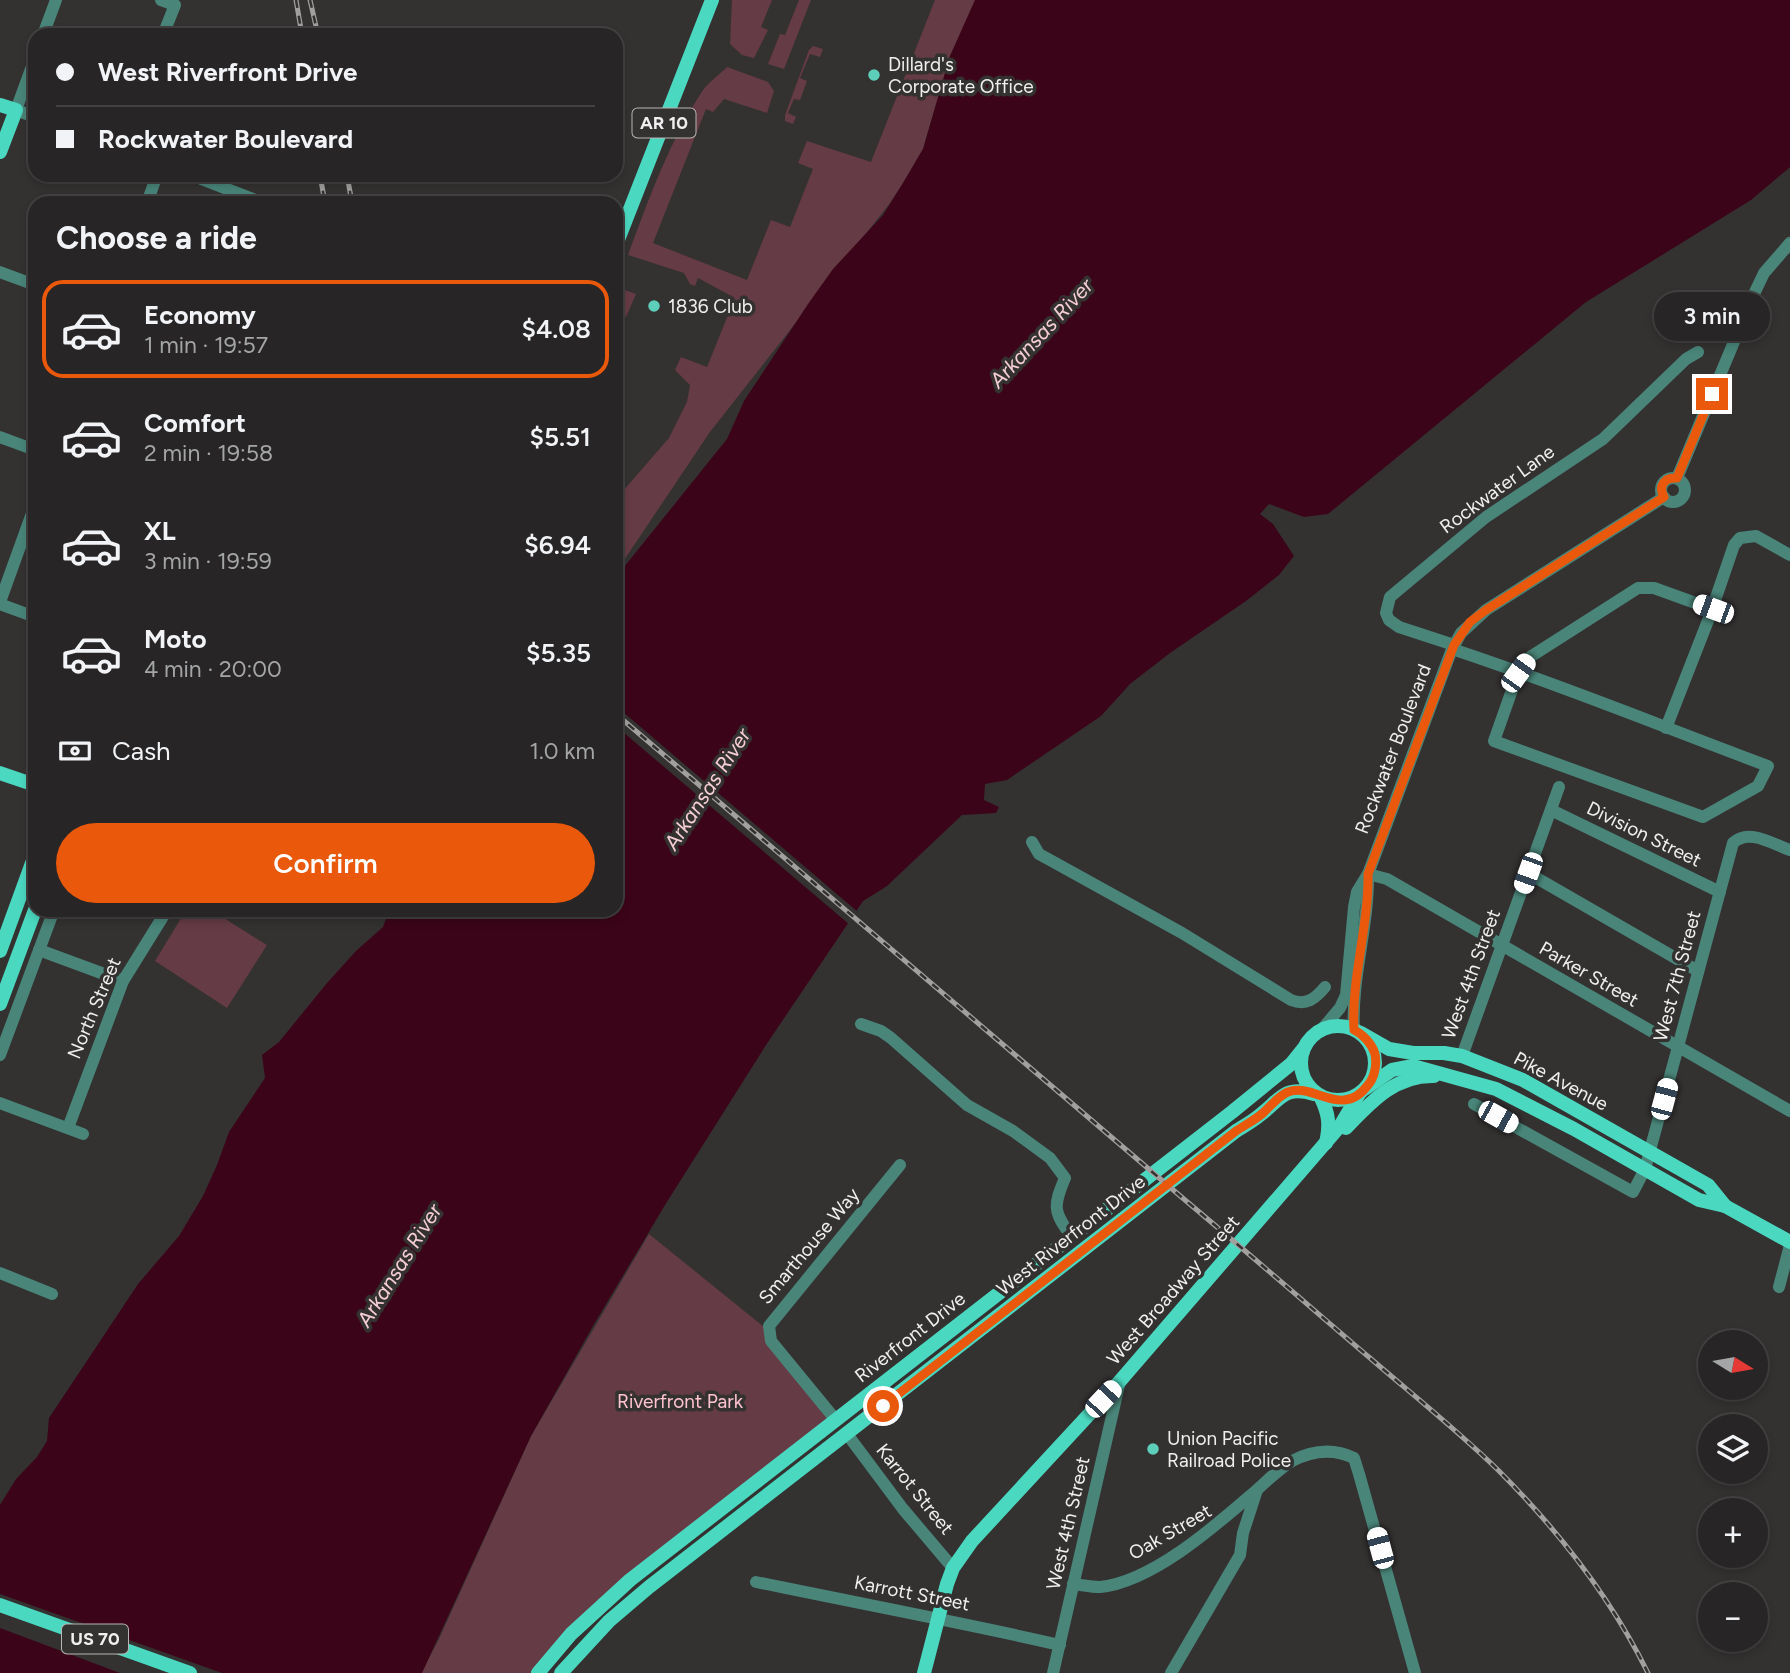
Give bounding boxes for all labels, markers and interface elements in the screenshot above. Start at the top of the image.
place label: Dillard's Corporate Office [888,53,1034,98]
text: West Riverfront Drive [98,56,357,88]
marker: Dillard's Corporate Office [866,67,882,83]
road number: AR 10 [632,109,696,138]
text: Rockwater Boulevard [98,123,353,155]
text: Choose a ride [56,219,257,257]
water label: Arkansas River [983,273,1098,393]
callout: 3 min [1654,292,1770,342]
place label: 1836 Club [668,295,753,318]
icon: car [60,298,123,361]
marker: 1836 Club [646,298,662,314]
text: Economy [144,299,256,331]
text: 3 min [1684,302,1740,330]
text: $4.08 [521,313,591,345]
text: 1 min · 19:57 [144,331,268,359]
route end [1696,378,1728,410]
icon: car [60,406,123,469]
text: Comfort [144,407,246,439]
text: $5.51 [530,421,591,453]
text: 2 min · 19:58 [144,439,273,467]
street label: Rockwater Lane [1435,440,1559,538]
icon: car [60,514,123,577]
text: XL [144,515,176,547]
text: $6.94 [524,529,591,561]
text: 3 min · 19:59 [144,547,272,575]
car [1690,592,1737,626]
icon: car [60,622,123,685]
text: Moto [144,623,207,655]
text: $5.35 [526,637,591,669]
car [1498,650,1539,696]
text: 4 min · 20:00 [144,655,282,683]
street label: Rockwater Boulevard [1350,661,1436,837]
water label: Arkansas River [658,723,756,855]
icon: cash [56,732,94,770]
text: Cash [112,735,171,767]
text: 1.0 km [530,737,595,765]
street label: Division Street [1583,796,1705,872]
button: Confirm [56,823,595,903]
car [1511,850,1546,896]
street label: West 4th Street [1437,906,1505,1042]
street label: West 7th Street [1648,908,1706,1044]
street label: Parker Street [1535,936,1643,1012]
street label: North Street [62,954,126,1062]
street label: Pike Avenue [1510,1046,1612,1116]
car [1649,1076,1680,1122]
car [1475,1098,1522,1136]
street label: West Riverfront Drive [992,1170,1150,1300]
street label: Smarthouse Way [754,1183,864,1309]
water label: Arkansas River [351,1198,447,1332]
street label: West Broadway Street [1102,1211,1244,1369]
street label: Riverfront Drive [850,1287,970,1387]
north arrow [1698,1330,1768,1400]
map controls [1698,1330,1768,1652]
car [1081,1376,1126,1422]
park label: Riverfront Park [617,1390,744,1413]
route start [867,1390,899,1422]
button: layers [1698,1414,1768,1484]
place label: Union Pacific Railroad Police [1167,1427,1291,1472]
street label: Karrot Street [871,1439,959,1539]
marker: Union Pacific Railroad Police [1145,1441,1161,1457]
street label: West 4th Street [1041,1454,1095,1592]
button: + [1698,1498,1768,1568]
street label: Oak Street [1125,1499,1215,1565]
car [1365,1525,1396,1571]
street label: Karrott Street [852,1571,972,1615]
button: − [1698,1582,1768,1652]
road number: US 70 [62,1624,128,1654]

